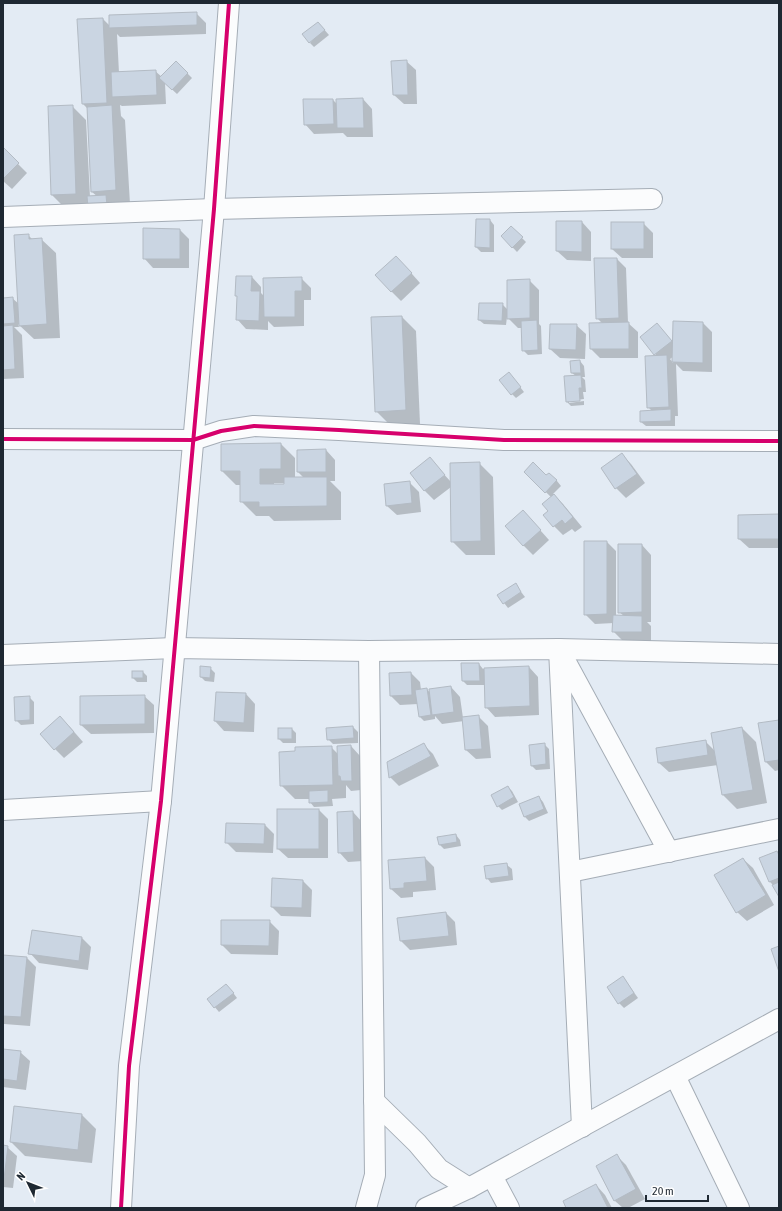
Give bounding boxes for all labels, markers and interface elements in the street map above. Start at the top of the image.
north arrow [8,1163,48,1203]
text: N [14,1170,27,1183]
scale bar [646,1177,708,1203]
text: 20 m [652,1184,674,1198]

